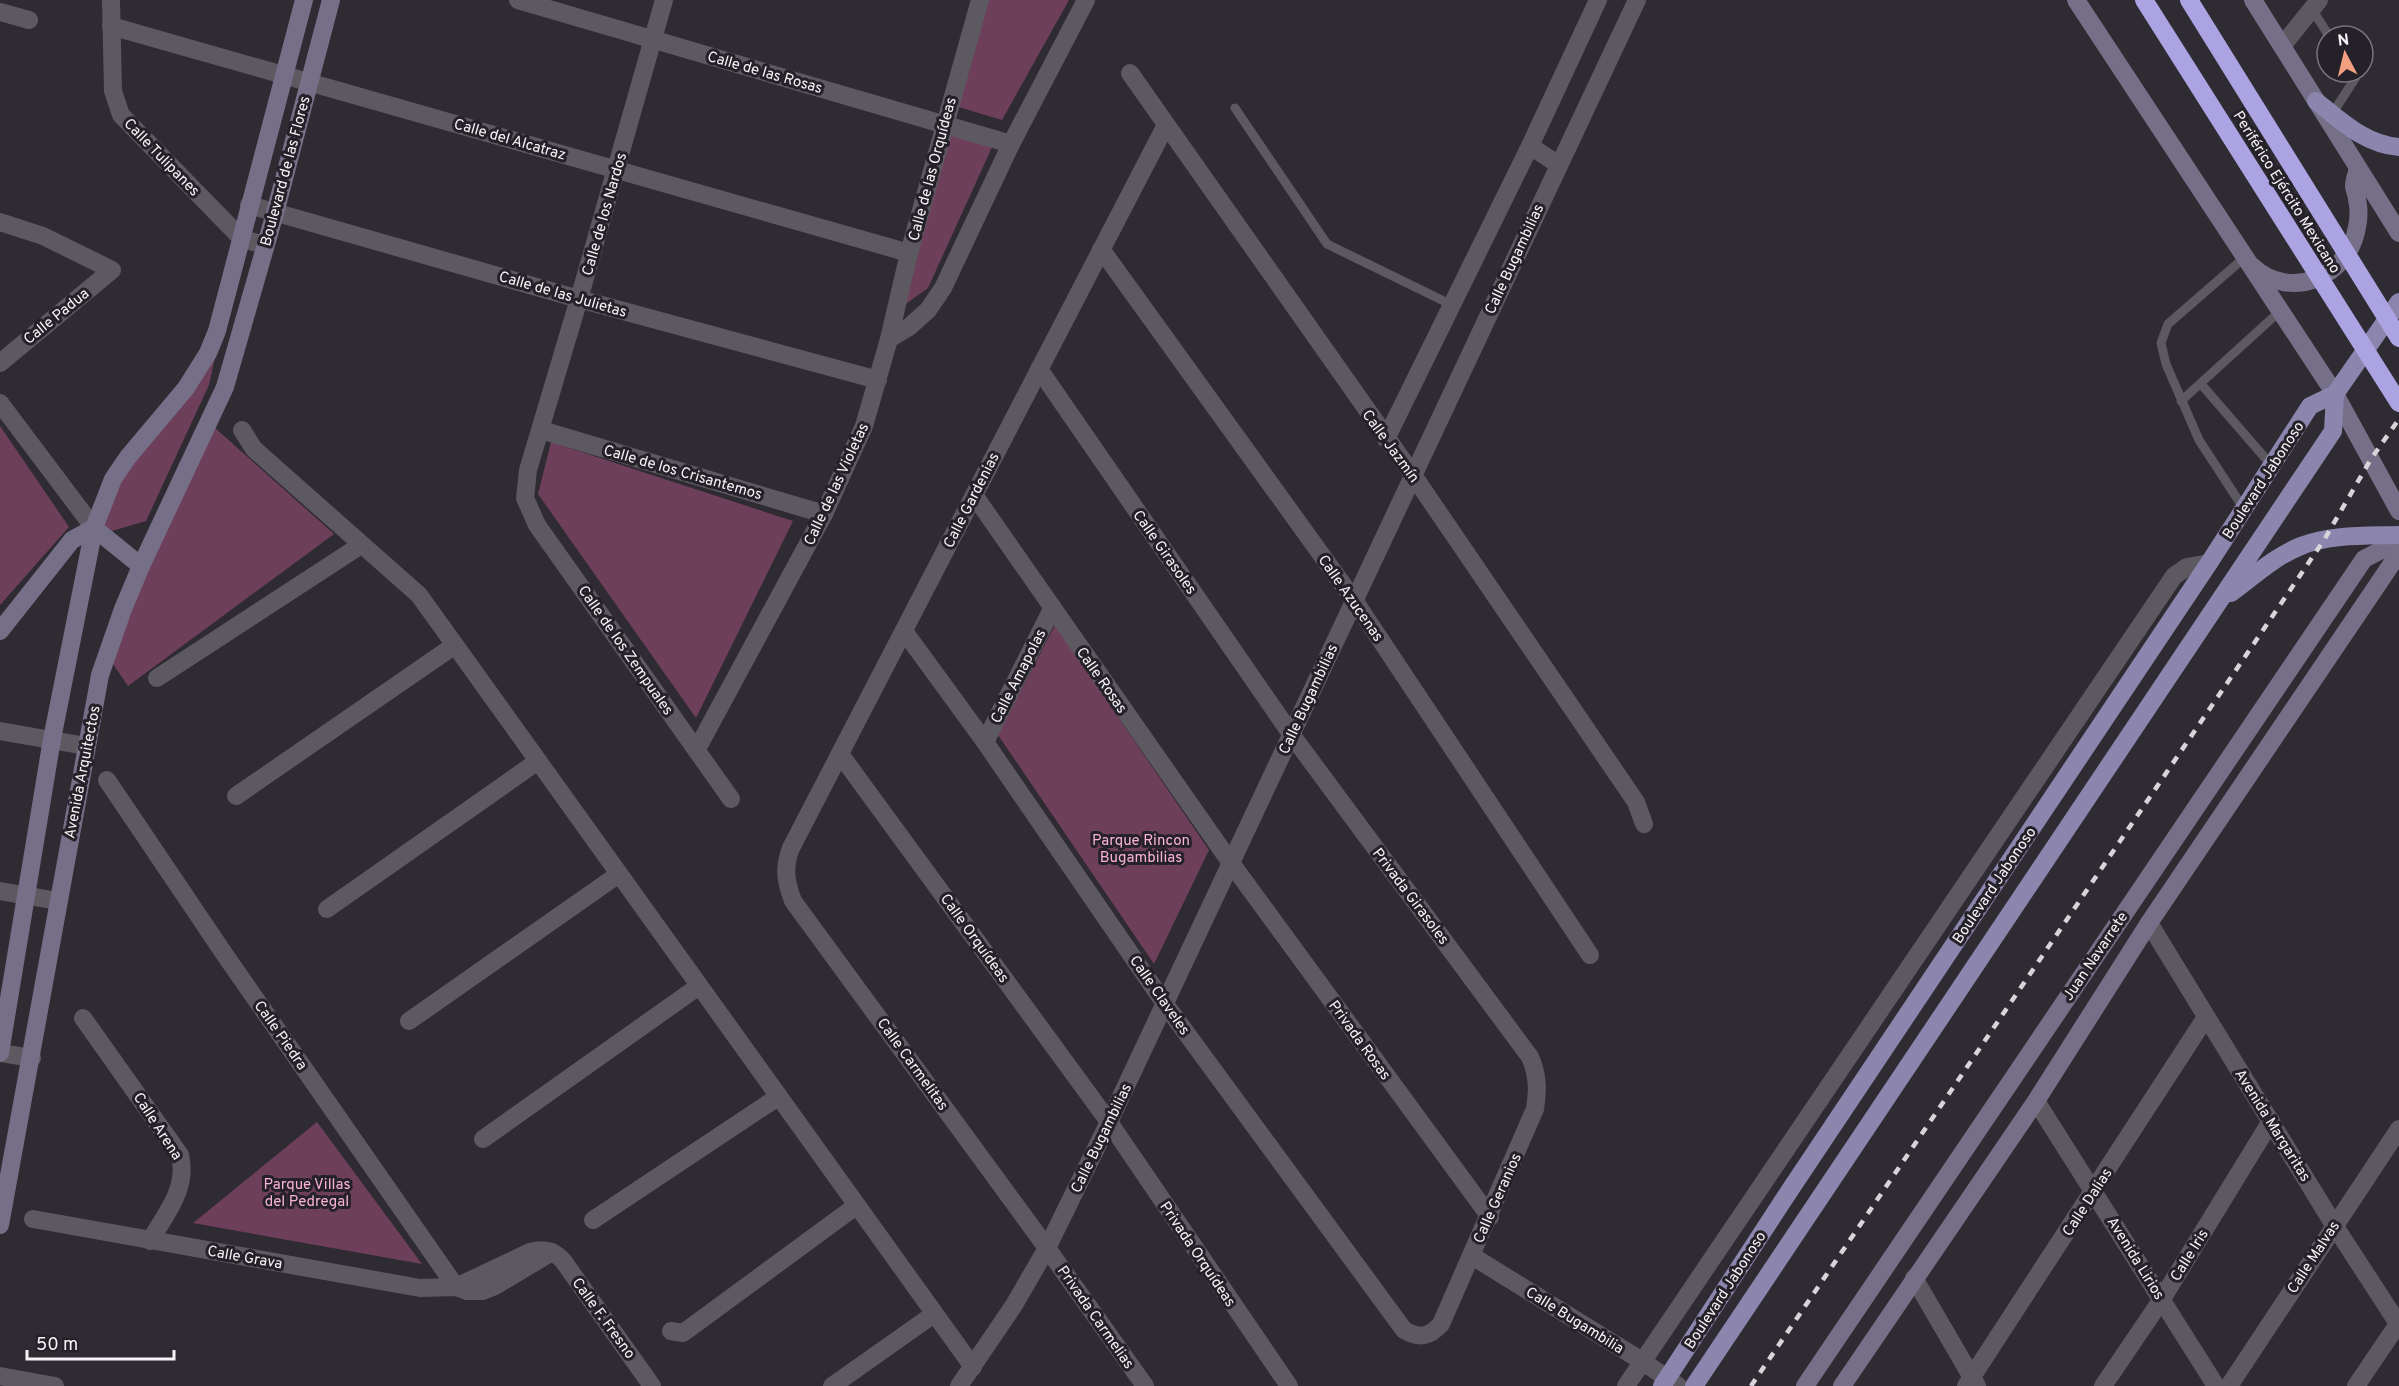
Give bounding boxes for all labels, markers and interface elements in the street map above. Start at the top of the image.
north arrow [2315,24,2375,84]
text: N [2336,30,2350,52]
street label: Calle de las Rosas [705,48,824,99]
street label: Boulevard de las Flores [257,94,316,249]
street label: Calle de las Orquídeas [905,95,962,243]
street label: Periférico Ejército Mexicano [2228,108,2344,278]
street label: Calle Tulipanes [119,115,203,201]
street label: Calle del Alcatraz [451,115,568,166]
street label: Calle de los Nardos [579,151,632,278]
street label: Calle Bugambilias [1481,201,1549,318]
street label: Calle de las Julietas [496,268,629,323]
street label: Calle Padua [20,285,94,349]
street label: Calle Jazmín [1357,407,1423,487]
street label: Boulevard Jabonoso [2219,418,2309,543]
street label: Calle de las Violetas [801,420,874,549]
street label: Calle de los Crisantemos [601,442,764,505]
street label: Calle Gardenias [940,450,1005,552]
street label: Calle Girasoles [1128,507,1200,599]
street label: Calle Azucenas [1313,552,1387,646]
street label: Calle de los Zempuales [573,582,677,719]
street label: Calle Amapolas [987,626,1051,727]
street label: Calle Bugambilias [1275,641,1343,758]
street label: Calle Rosas [1071,644,1131,718]
street label: Avenida Arquitectos [61,704,106,840]
street label: Boulevard Jabonoso [1949,824,2041,948]
park label: Parque Rincon Bugambilias [1092,832,1190,868]
street label: Privada Girasoles [1367,845,1452,949]
street label: Calle Orquídeas [935,891,1013,987]
street label: Juan Navarrete [2060,909,2133,1005]
street label: Calle Claveles [1124,952,1193,1039]
street label: Calle Piedra [249,997,311,1074]
street label: Privada Rosas [1323,997,1394,1084]
street label: Calle Carmelitas [872,1015,952,1115]
street label: Avenida Margaritas [2229,1066,2314,1186]
street label: Calle Bugambilias [1068,1081,1137,1197]
street label: Calle Arena [128,1089,186,1164]
street label: Calle Geranios [1470,1151,1527,1247]
street label: Calle Dalias [2059,1165,2117,1241]
park label: Parque Villas del Pedregal [264,1176,350,1212]
street label: Privada Orquídeas [1155,1199,1239,1311]
street label: Avenida Lirios [2102,1214,2168,1304]
street label: Calle Malvas [2284,1218,2345,1298]
street label: Calle Iris [2167,1226,2214,1285]
street label: Boulevard Jabonoso [1681,1228,1771,1353]
street label: Calle Grava [206,1243,284,1274]
street label: Privada Carmelias [1052,1263,1137,1373]
street label: Calle F. Fresno [567,1275,639,1363]
street label: Calle Bugambilia [1521,1283,1627,1359]
scale bar [27,1323,174,1361]
text: 50 m [36,1334,78,1357]

